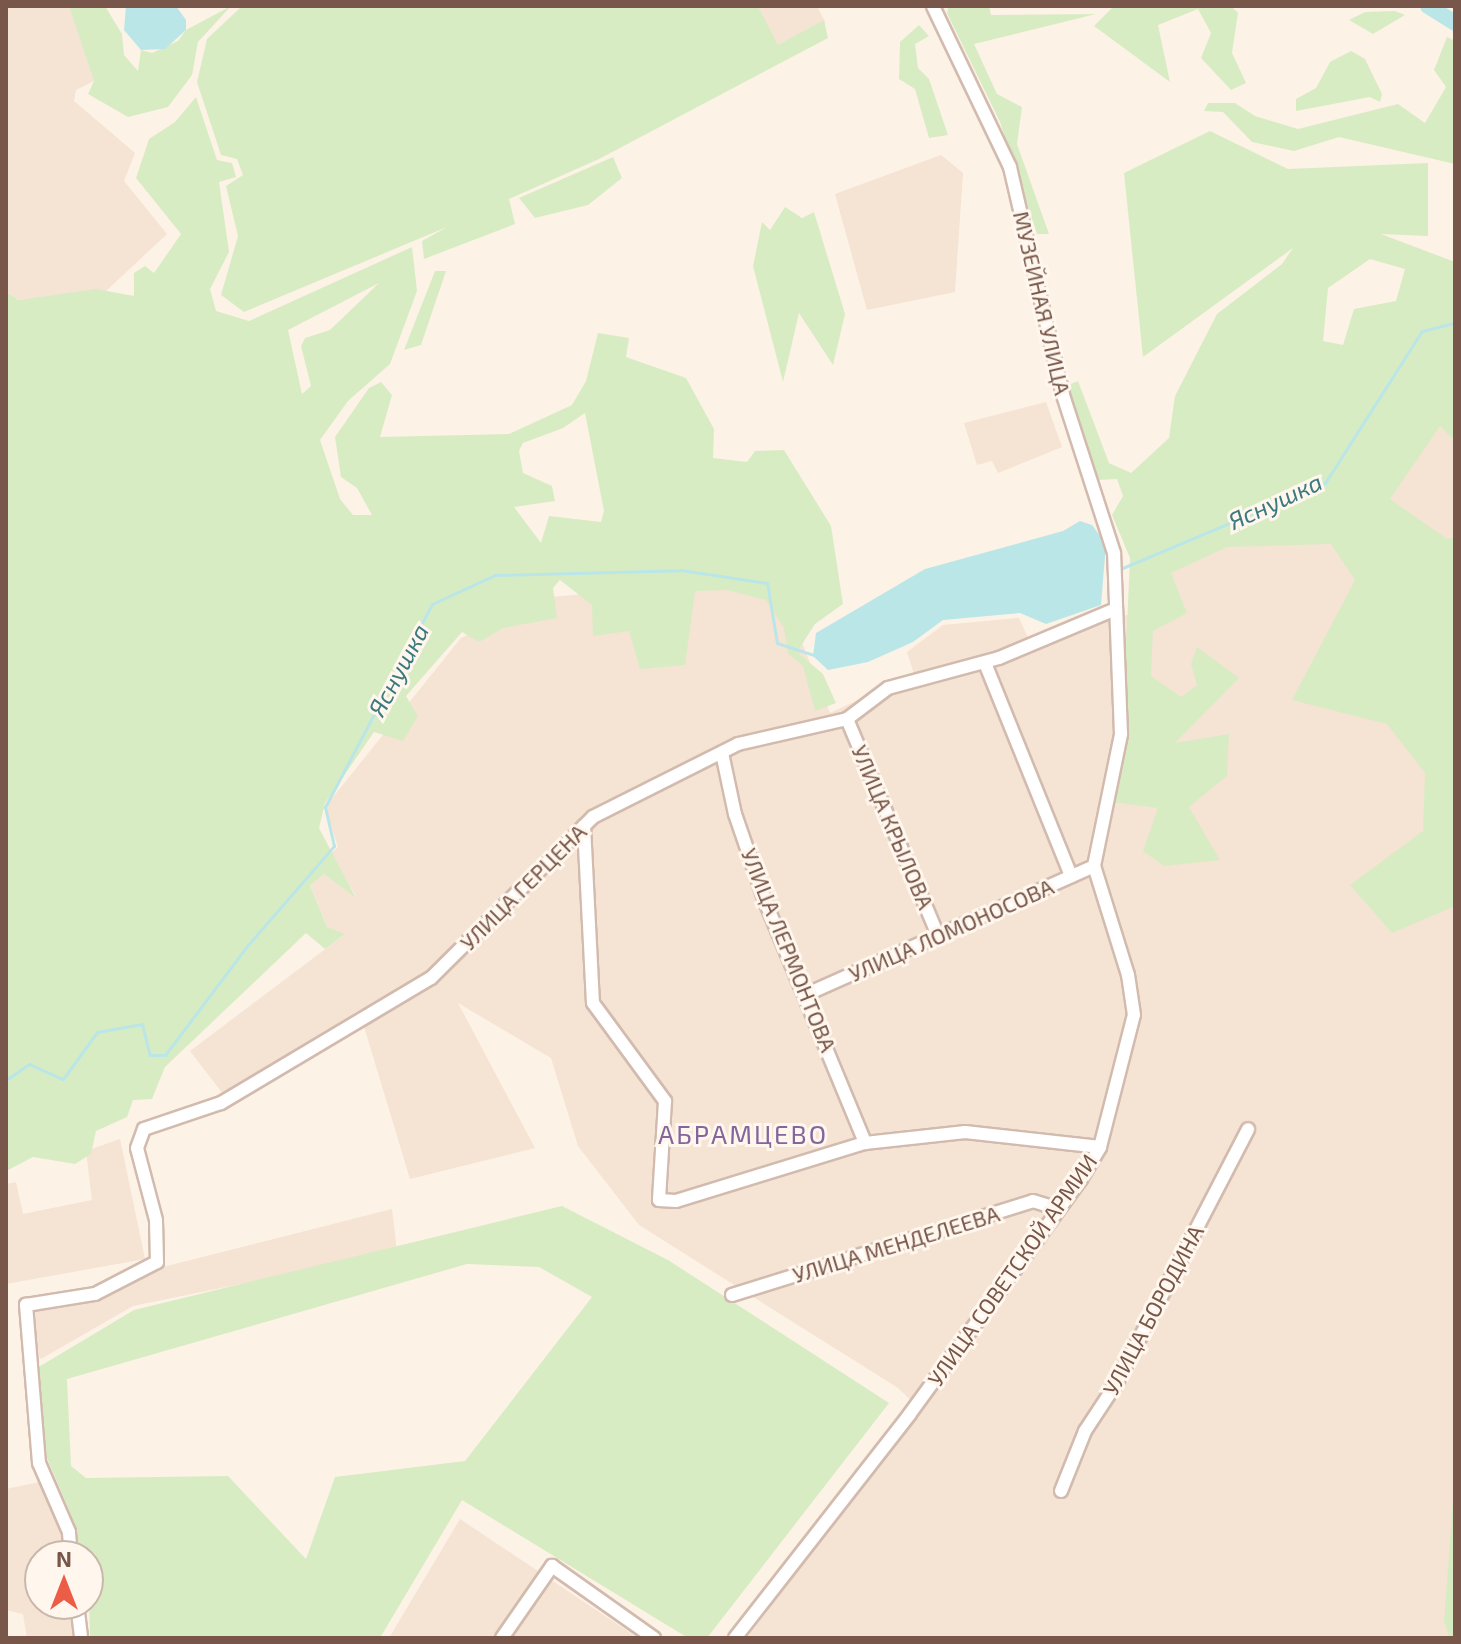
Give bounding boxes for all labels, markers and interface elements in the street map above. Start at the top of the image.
street label: МУЗЕЙНАЯ УЛИЦА [1008,208,1076,398]
water label: Яснушка [1223,467,1327,535]
water label: Яснушка [362,619,434,721]
street label: УЛИЦА КРЫЛОВА [846,741,940,913]
street label: УЛИЦА ГЕРЦЕНА [455,819,591,955]
street label: УЛИЦА ЛЕРМОНТОВА [736,844,842,1056]
street label: УЛИЦА ЛОМОНОСОВА [844,873,1058,987]
district label: АБРАМЦЕВО [658,1118,828,1150]
street label: УЛИЦА СОВЕТСКОЙ АРМИИ [922,1149,1102,1391]
street label: УЛИЦА МЕНДЕЛЕЕВА [789,1200,1003,1288]
street label: УЛИЦА БОРОДИНА [1097,1220,1209,1400]
north arrow [24,1540,104,1620]
text: N [56,1545,72,1571]

